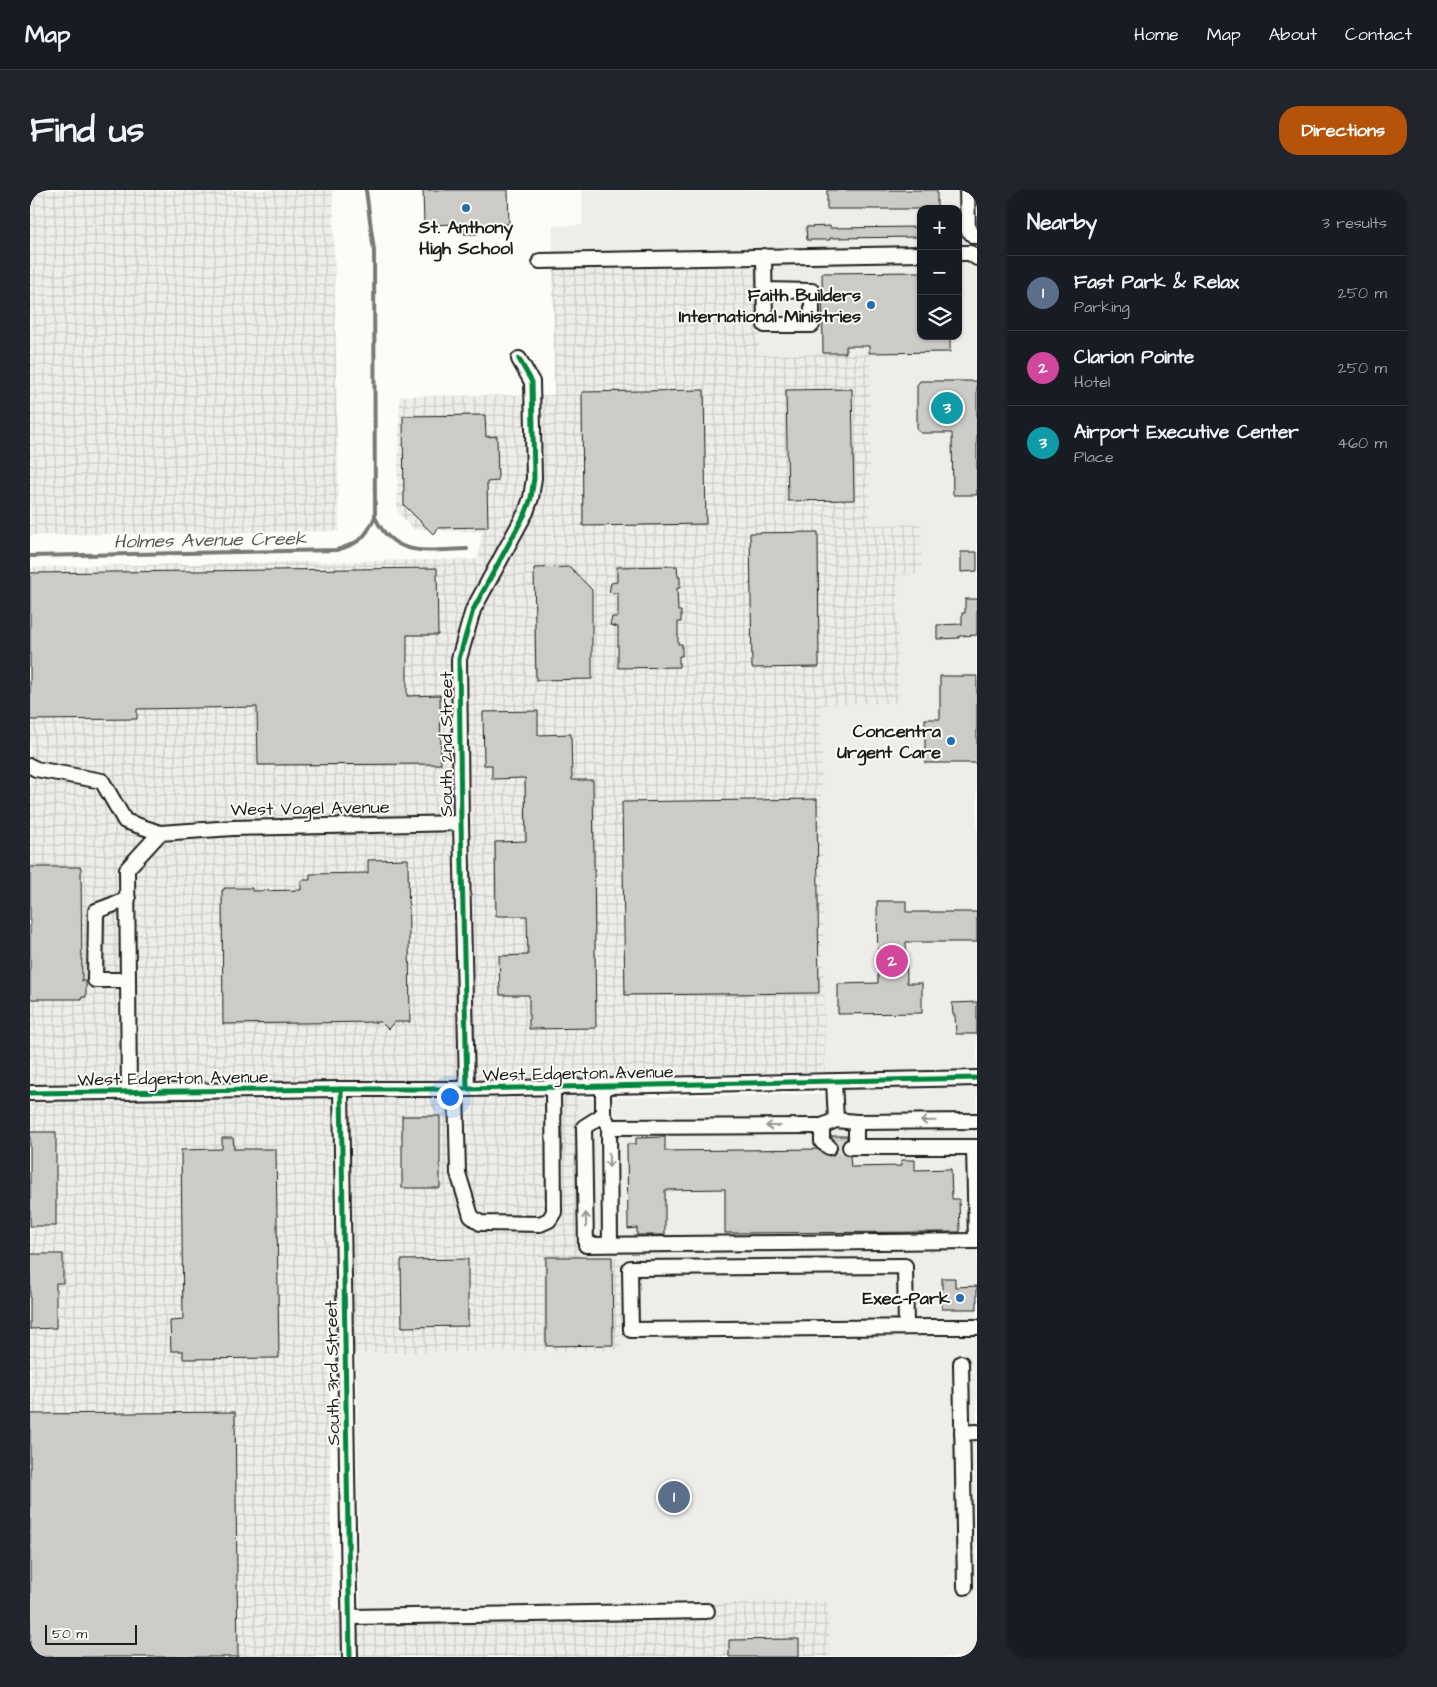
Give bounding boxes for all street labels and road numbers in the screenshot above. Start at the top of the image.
street label: South 2nd Street [434,671,459,817]
street label: West Vogel Avenue [230,795,390,823]
street label: West Edgerton Avenue [482,1059,674,1089]
street label: West Edgerton Avenue [77,1064,269,1094]
street label: South 3rd Street [319,1299,346,1446]

